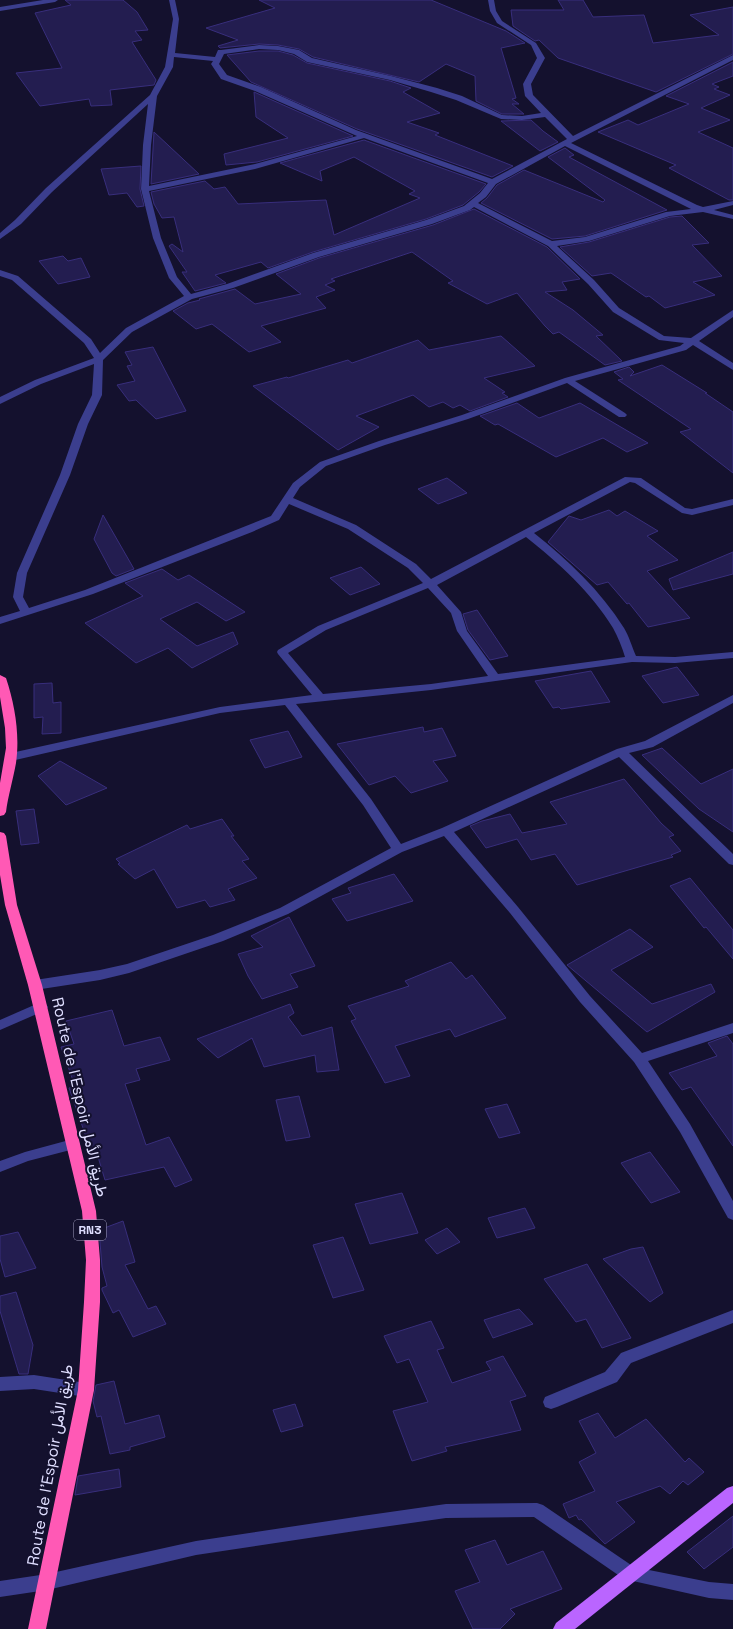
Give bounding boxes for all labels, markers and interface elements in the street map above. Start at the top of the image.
street label: Route de l’Espoir طريق الأمل [47,995,113,1199]
road number: RN3 [74,1220,106,1240]
street label: Route de l’Espoir طريق الأمل [22,1363,78,1567]

